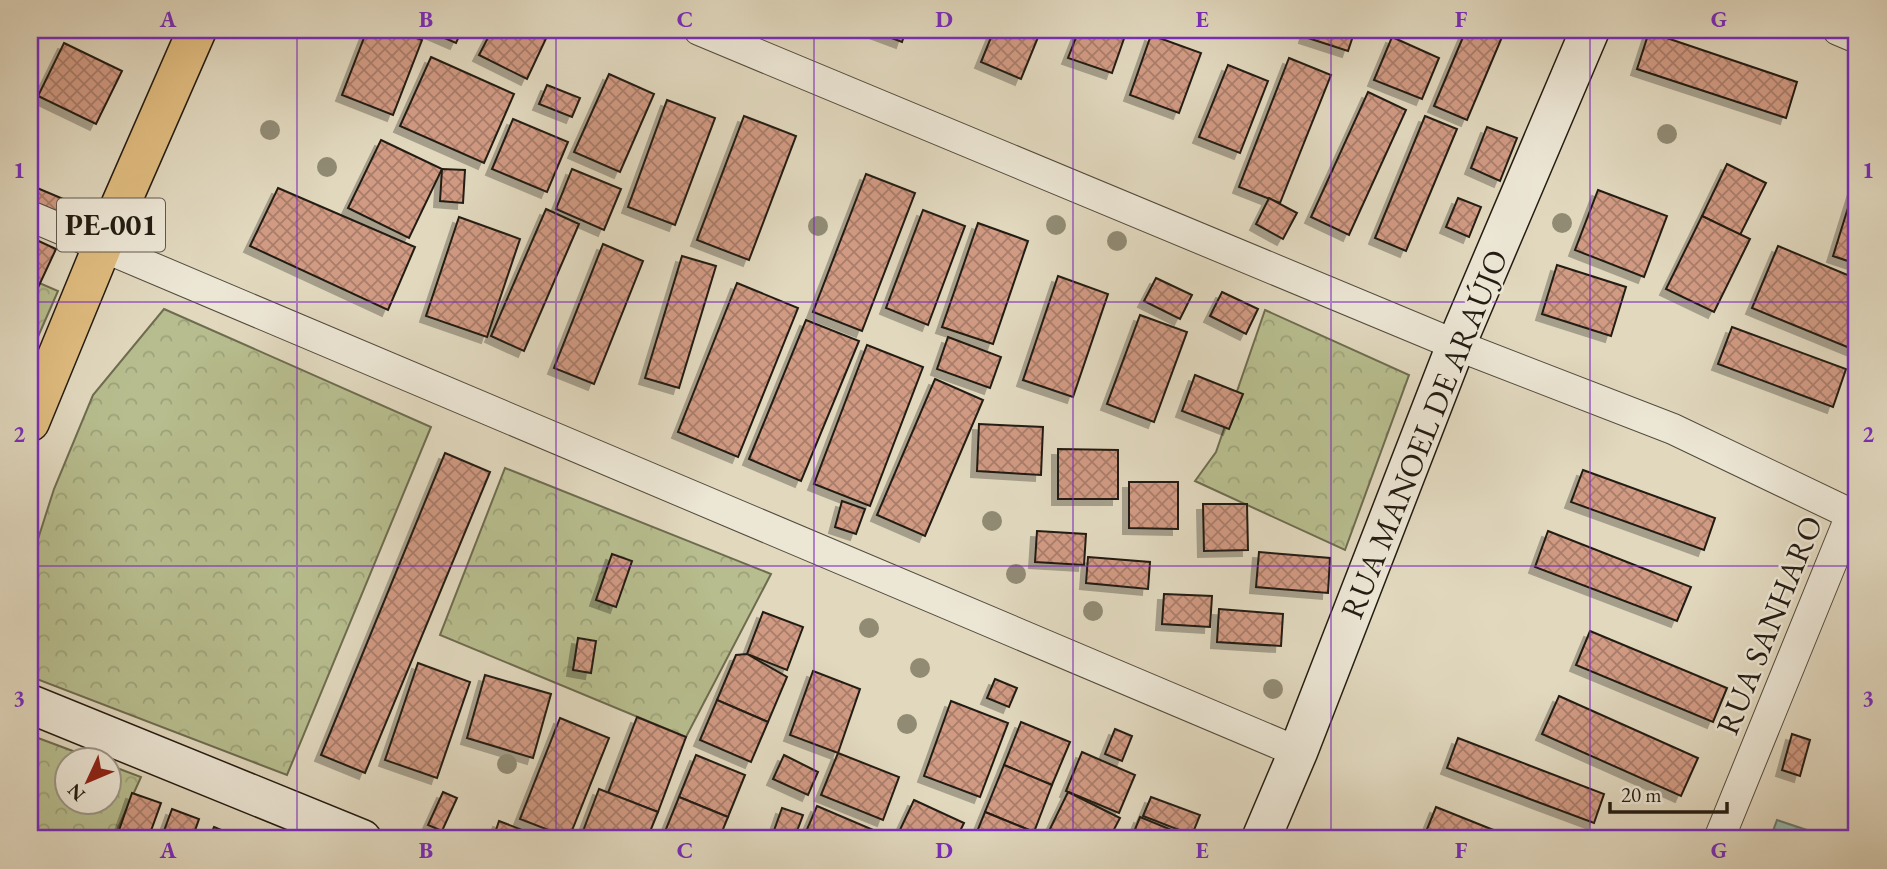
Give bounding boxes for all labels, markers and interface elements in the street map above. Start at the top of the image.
text: A [159,4,177,34]
text: B [419,4,433,34]
text: C [677,4,693,34]
text: D [935,4,953,34]
text: E [1195,4,1209,34]
text: F [1455,4,1468,34]
text: G [1711,4,1727,34]
text: 1 [13,155,25,185]
text: 1 [1862,155,1874,185]
road number: PE-001 [57,199,165,252]
street label: RUA MANOEL DE ARAÚJO [1331,243,1517,625]
text: 2 [13,419,25,449]
text: 2 [1862,419,1874,449]
street label: RUA SANHARO [1706,509,1832,741]
text: 3 [13,683,25,713]
text: 3 [1862,683,1874,713]
north arrow [52,746,122,816]
scale bar [1610,771,1728,815]
text: N [61,778,90,807]
text: 20 m [1621,781,1662,808]
text: A [159,835,177,865]
text: B [419,835,433,865]
text: C [677,835,693,865]
text: D [935,835,953,865]
text: E [1195,835,1209,865]
text: F [1455,835,1468,865]
text: G [1711,835,1727,865]

